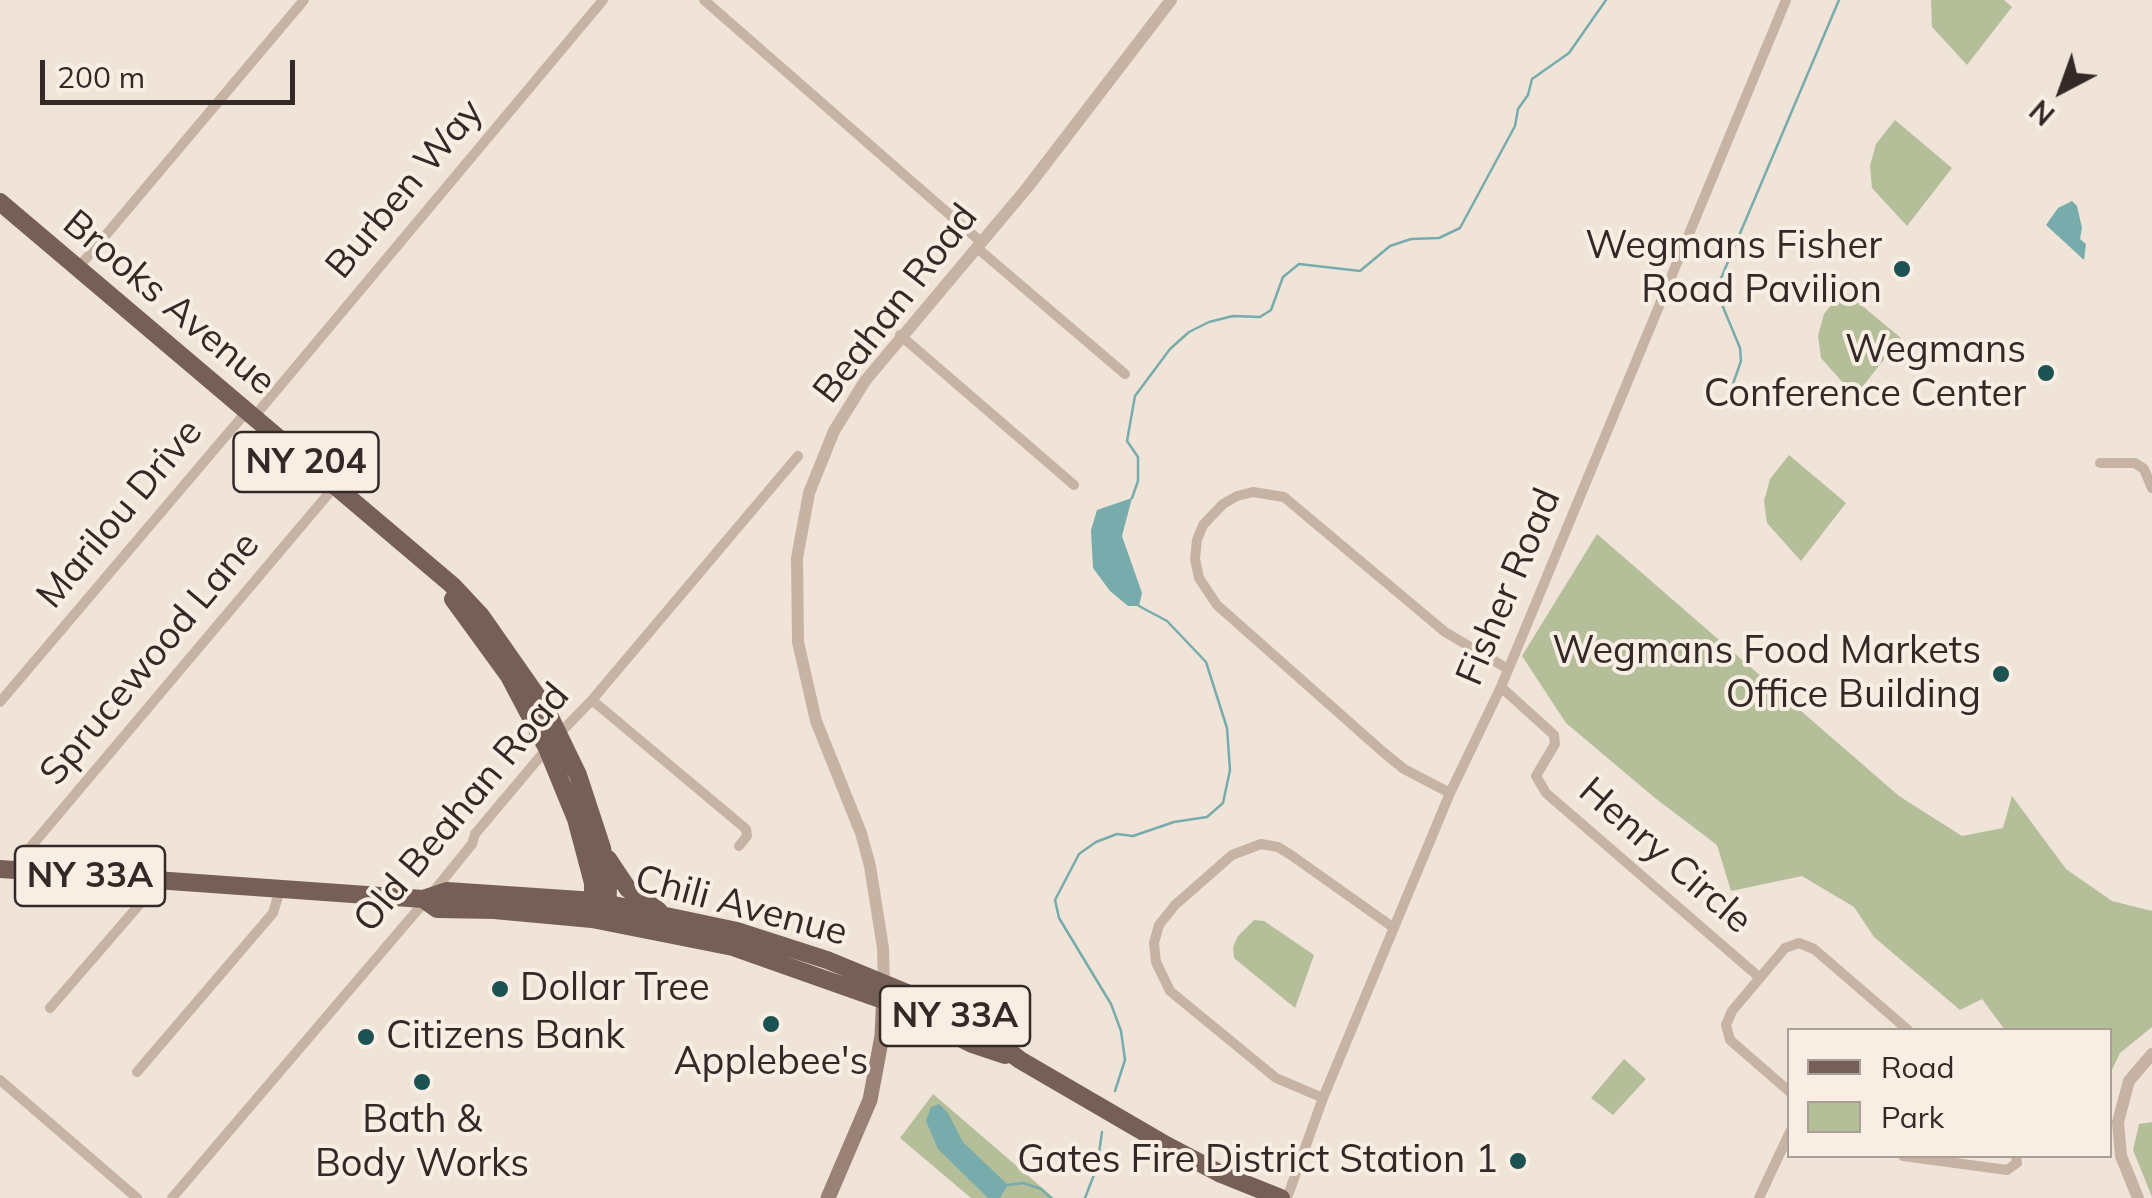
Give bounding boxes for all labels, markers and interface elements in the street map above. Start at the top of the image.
scale bar [45,40,300,102]
north arrow [2012,40,2112,140]
text: 200 m [57,58,145,96]
street label: Burben Way [317,90,493,288]
text: N [2023,93,2061,133]
street label: Beahan Road [804,196,988,412]
street label: Brooks Avenue [54,201,284,405]
place label: Wegmans Fisher Road Pavilion [1585,224,1882,314]
marker: Wegmans Fisher Road Pavilion [1891,258,1913,280]
place label: Wegmans Conference Center [1704,328,2026,418]
marker: Wegmans Conference Center [2035,362,2057,384]
street label: Marilou Drive [28,410,212,618]
road number: NY 204 [234,432,378,492]
street label: Fisher Road [1447,482,1571,692]
street label: Sprucewood Lane [31,523,269,795]
place label: Wegmans Food Markets Office Building [1552,629,1981,718]
marker: Wegmans Food Markets Office Building [1990,663,2012,685]
street label: Old Beahan Road [345,674,579,942]
street label: Henry Circle [1569,769,1761,943]
road number: NY 33A [15,846,165,906]
street label: Chili Avenue [630,856,852,956]
place label: Dollar Tree [520,966,710,1012]
marker: Dollar Tree [489,978,511,1000]
road number: NY 33A [880,986,1030,1046]
marker: Applebee's [760,1013,782,1035]
place label: Citizens Bank [386,1014,625,1060]
marker: Citizens Bank [355,1026,377,1048]
legend [1787,1028,2112,1158]
place label: Applebee's [674,1040,868,1086]
text: Road [1881,1048,1955,1086]
marker: Bath & Body Works [411,1071,433,1093]
place label: Bath & Body Works [315,1098,529,1188]
text: Park [1881,1098,1944,1136]
place label: Gates Fire District Station 1 [1017,1138,1498,1184]
marker: Gates Fire District Station 1 [1507,1150,1529,1172]

